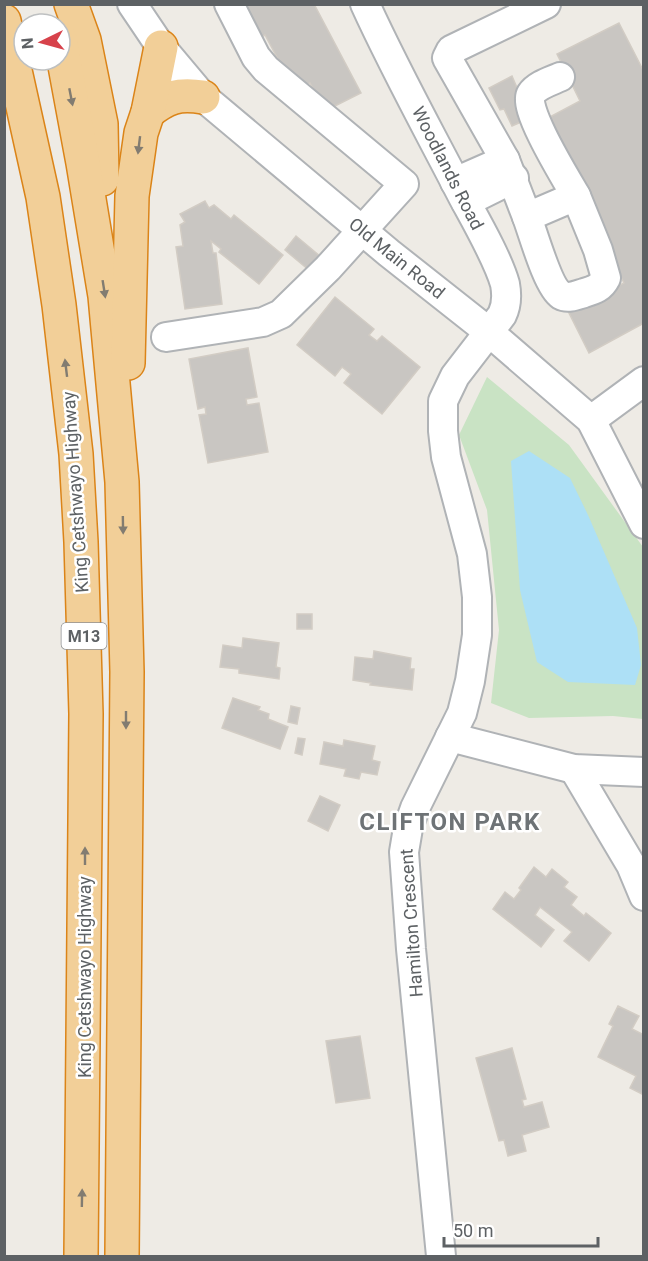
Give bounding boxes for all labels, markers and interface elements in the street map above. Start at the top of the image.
north arrow [12,12,72,72]
text: N [18,37,38,50]
one-way arrow [67,87,76,106]
street label: Woodlands Road [408,103,488,233]
one-way arrow [135,136,144,155]
street label: Old Main Road [345,213,449,303]
one-way arrow [99,280,108,299]
one-way arrow [61,358,71,377]
street label: King Cetshwayo Highway [57,390,93,593]
one-way arrow [118,516,128,535]
road number: M13 [62,623,106,649]
one-way arrow [122,710,131,729]
district label: CLIFTON PARK [359,808,541,836]
one-way arrow [80,847,90,866]
street label: Hamilton Crescent [395,848,427,998]
street label: King Cetshwayo Highway [74,876,95,1078]
one-way arrow [77,1189,87,1208]
scale bar [444,1210,598,1248]
text: 50 m [453,1220,493,1241]

